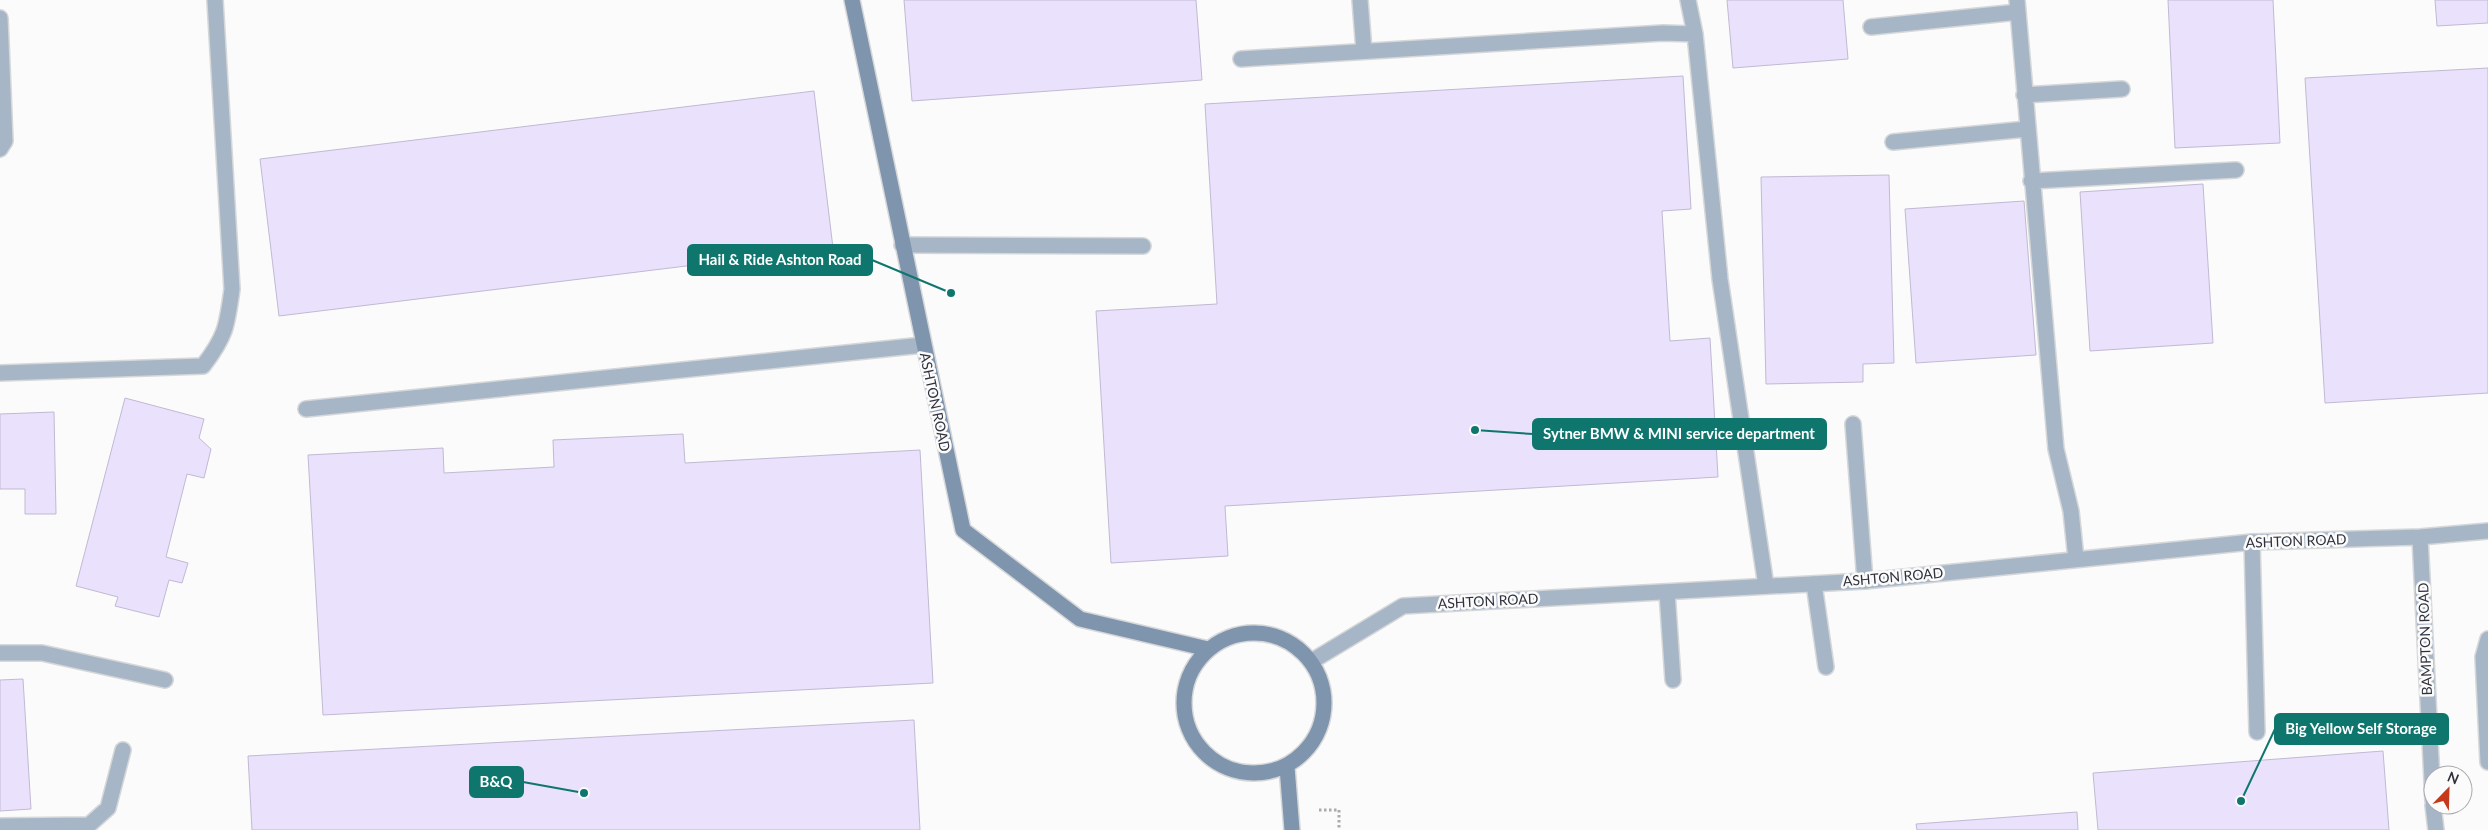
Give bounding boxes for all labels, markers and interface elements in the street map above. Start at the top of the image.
callout: Hail & Ride Ashton Road [688,245,872,275]
text: Hail & Ride Ashton Road [698,250,862,268]
street label: ASHTON ROAD [917,351,954,453]
callout: Sytner BMW & MINI service department [1533,419,1826,449]
text: Sytner BMW & MINI service department [1543,424,1815,442]
street label: ASHTON ROAD [2245,530,2347,551]
street label: ASHTON ROAD [1842,564,1944,589]
street label: BAMPTON ROAD [2414,582,2435,696]
street label: ASHTON ROAD [1437,589,1539,612]
callout: Big Yellow Self Storage [2275,714,2448,744]
text: Big Yellow Self Storage [2285,719,2437,737]
north arrow [2423,765,2473,815]
callout: B&Q [470,767,523,797]
text: N [2445,768,2462,788]
text: B&Q [480,772,513,790]

